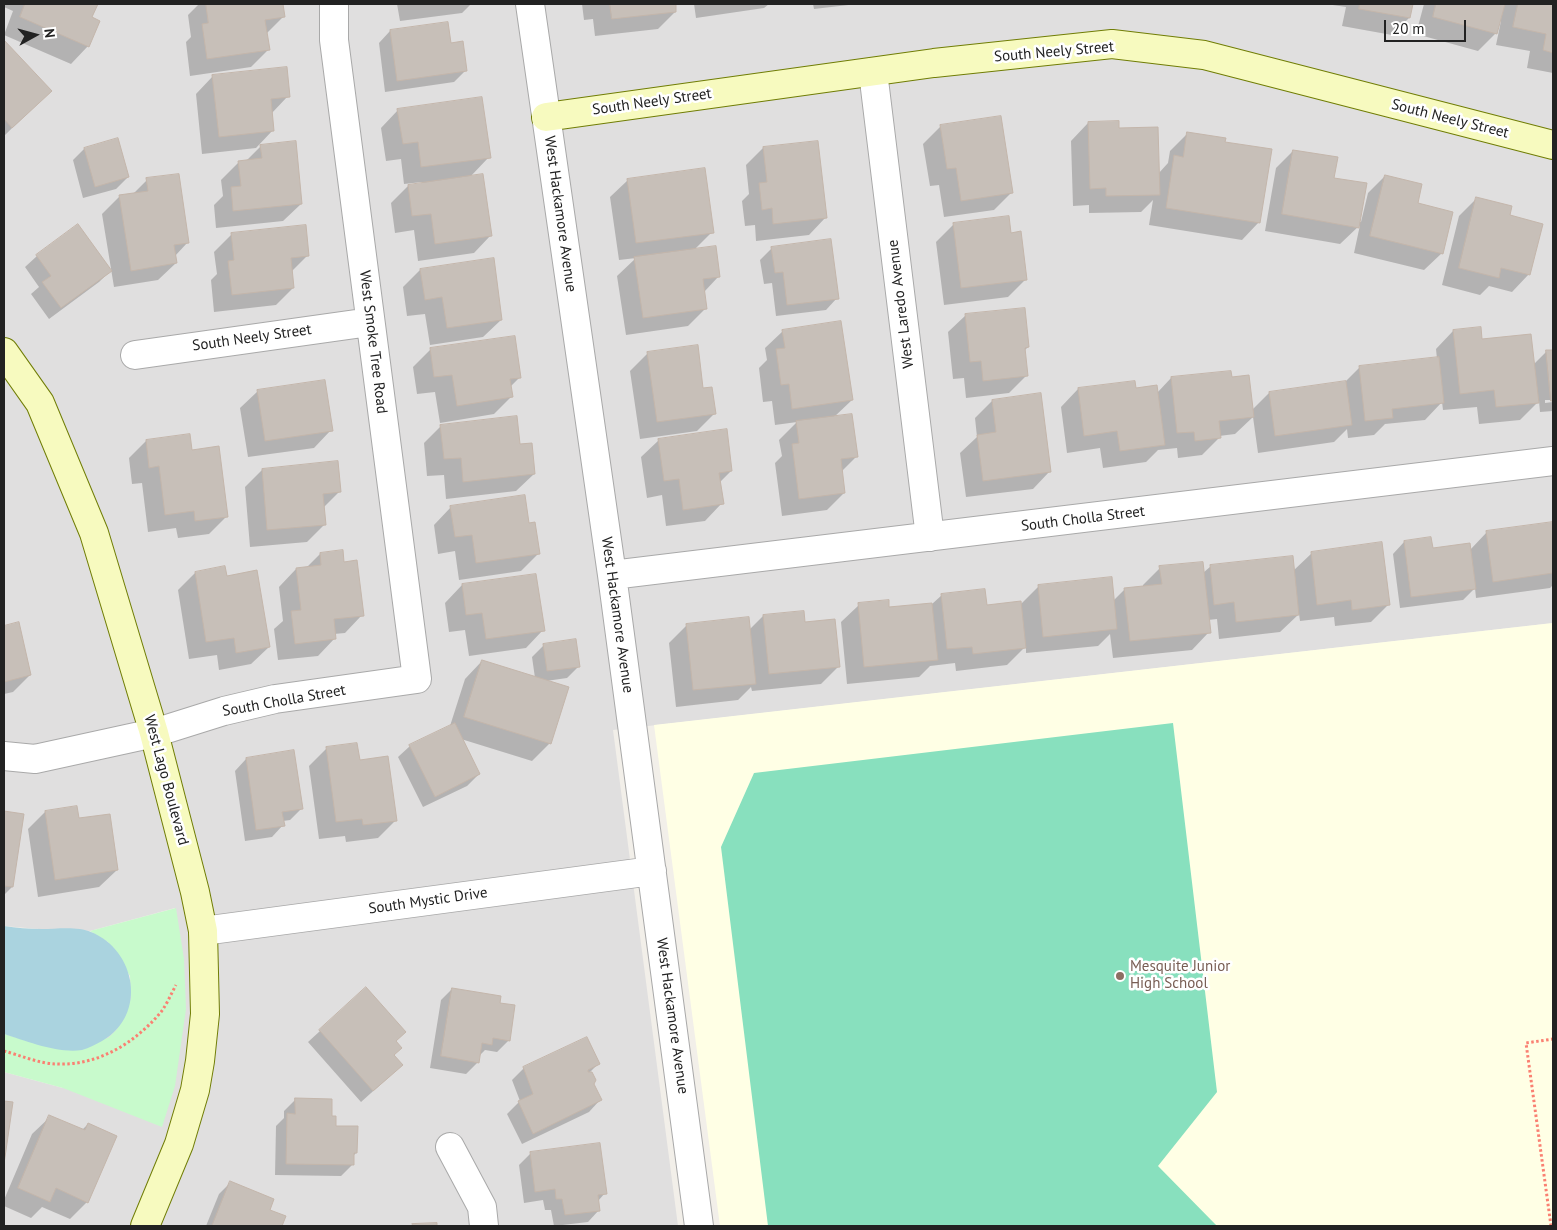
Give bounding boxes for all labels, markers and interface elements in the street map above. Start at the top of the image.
north arrow [10,10,60,60]
scale bar [1387,10,1470,42]
text: 20 m [1392,19,1425,38]
text: N [40,28,59,39]
street label: South Neely Street [993,38,1115,66]
street label: South Neely Street [591,85,713,119]
street label: South Neely Street [1389,96,1511,142]
street label: West Hackamore Avenue [540,135,580,293]
street label: West Laredo Avenue [884,239,918,369]
street label: West Smoke Tree Road [355,269,391,415]
street label: South Neely Street [191,321,313,355]
street label: South Cholla Street [1020,502,1146,536]
street label: West Hackamore Avenue [597,536,637,694]
street label: South Cholla Street [221,681,347,721]
street label: West Lago Boulevard [140,713,192,847]
street label: South Mystic Drive [367,884,489,918]
street label: West Hackamore Avenue [652,937,692,1095]
place label: Mesquite Junior High School [1130,958,1230,993]
marker: Mesquite Junior High School [1114,970,1126,982]

